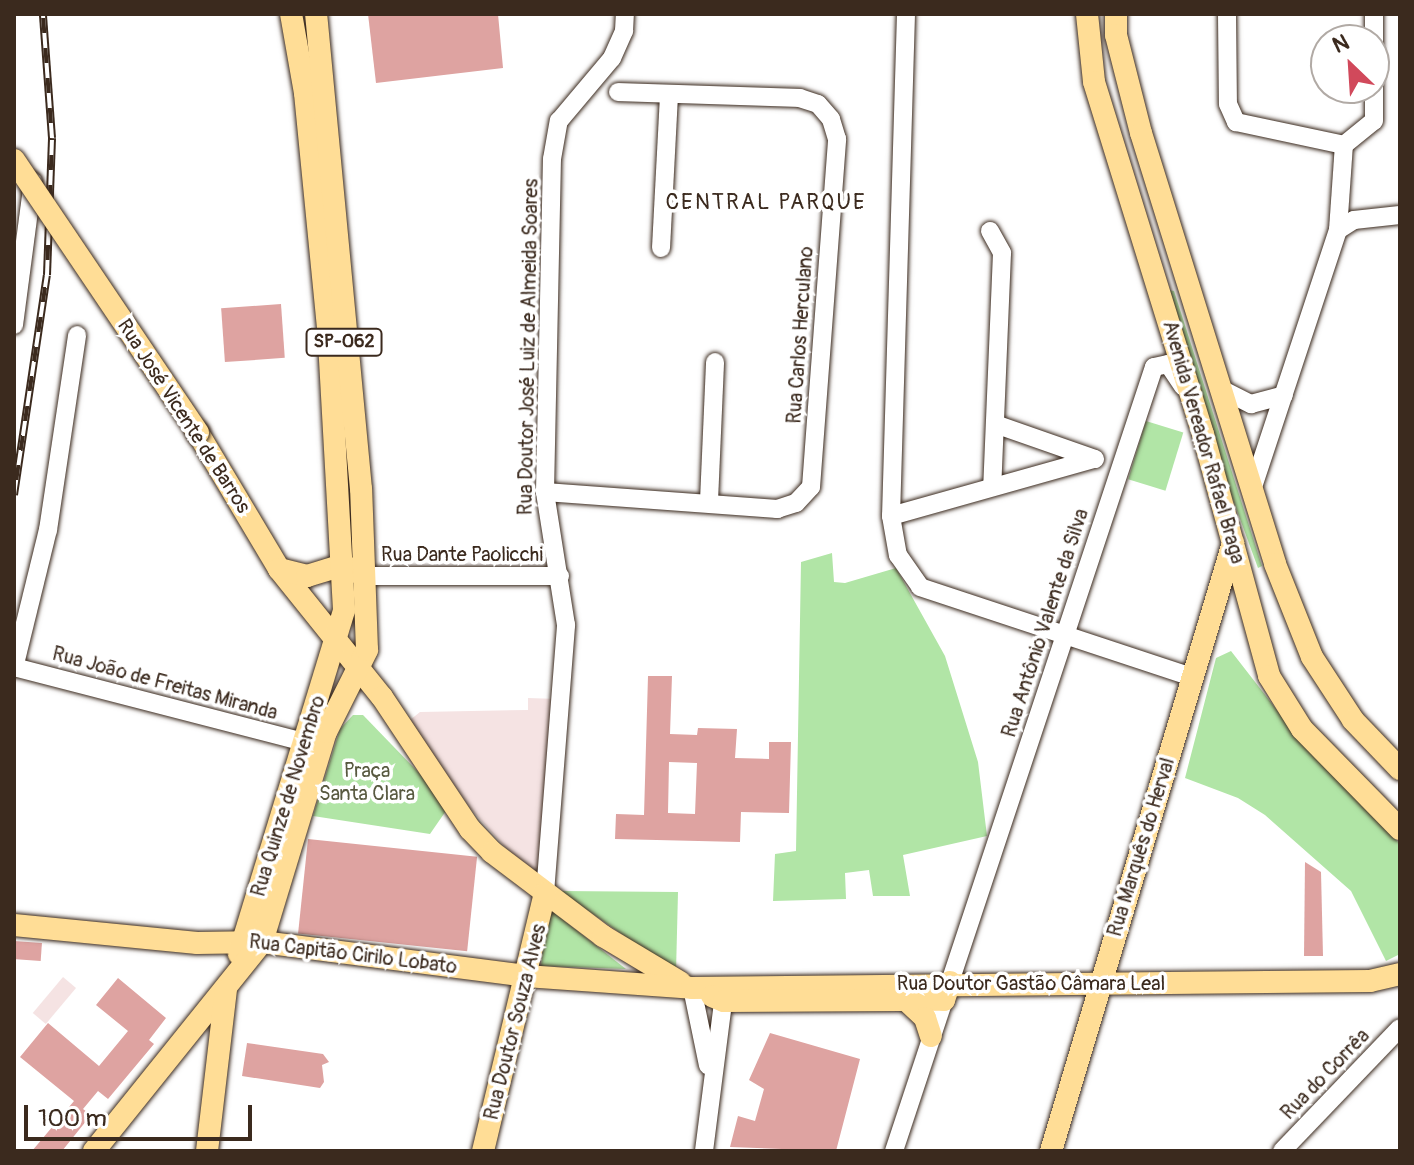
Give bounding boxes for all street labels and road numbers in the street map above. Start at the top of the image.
street label: Rua Doutor José Luiz de Almeida Soares [513,179,543,515]
street label: Rua Carlos Herculano [782,245,818,425]
street label: Rua José Vicente de Barros [112,315,256,517]
street label: Avenida Vereador Rafael Braga [1158,318,1250,566]
road number: SP-062 [304,328,384,356]
street label: Rua Antônio Valente da Silva [997,506,1093,740]
street label: Rua Dante Paolicchi [381,542,543,566]
street label: Rua João de Freitas Miranda [50,641,280,725]
street label: Rua Quinze de Novembro [246,693,330,899]
street label: Rua Marquês do Herval [1102,755,1180,939]
street label: Rua Doutor Souza Alves [479,922,551,1122]
street label: Rua Capitão Cirilo Lobato [248,929,458,979]
street label: Rua Doutor Gastão Câmara Leal [897,971,1165,995]
street label: Rua do Corrêa [1276,1024,1374,1124]

